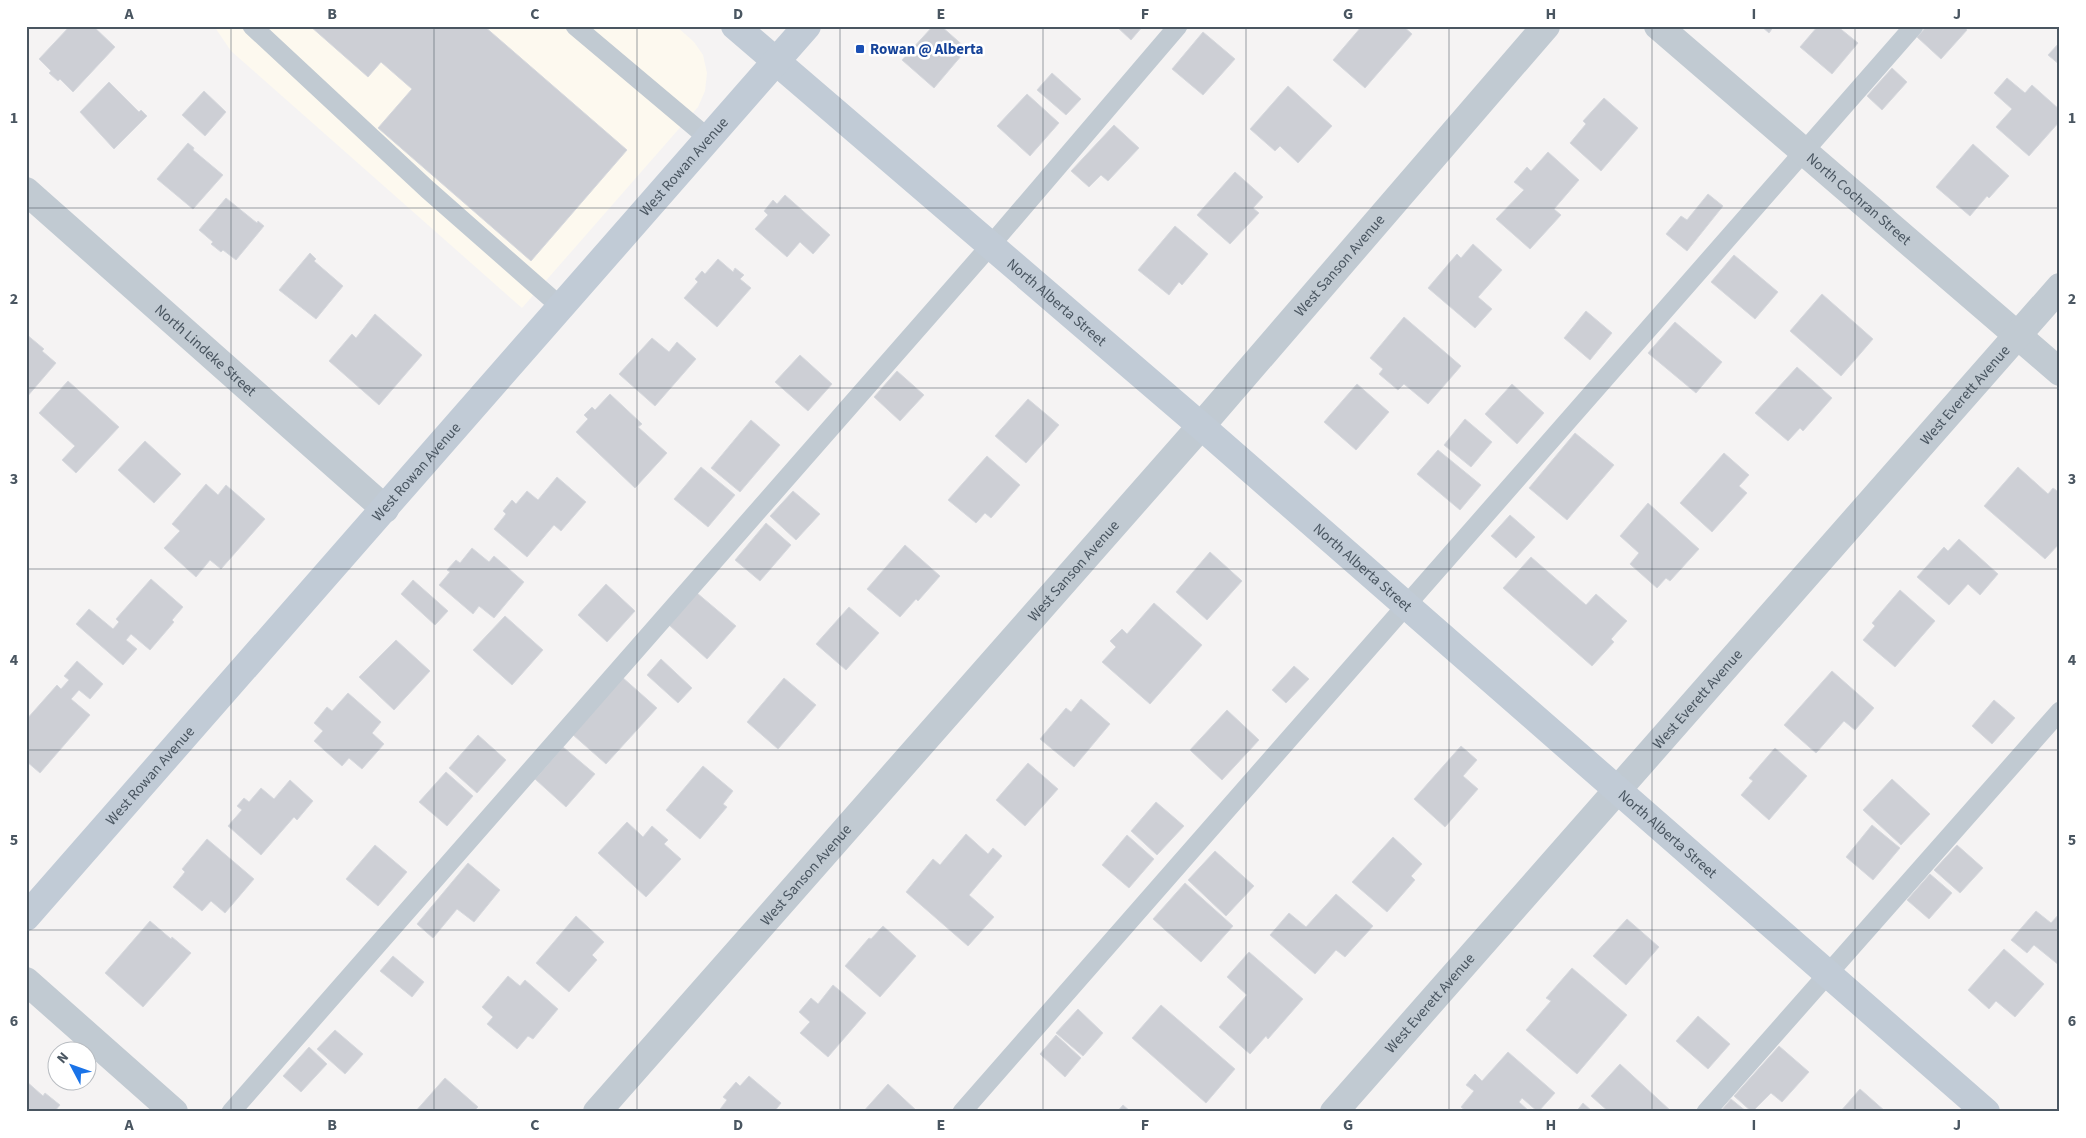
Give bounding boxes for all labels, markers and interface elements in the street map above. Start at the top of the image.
text: A [123,3,134,25]
text: B [327,3,337,25]
text: C [530,3,540,25]
text: D [733,3,743,25]
text: E [937,3,945,25]
text: F [1141,3,1149,25]
text: G [1343,3,1353,25]
text: H [1546,3,1556,25]
text: I [1752,3,1756,25]
text: J [1953,3,1961,25]
place label: Rowan @ Alberta [870,39,983,60]
marker: Rowan @ Alberta [854,43,866,55]
text: 1 [10,107,18,129]
text: 1 [2068,107,2076,129]
street label: West Rowan Avenue [635,113,733,221]
street label: North Cochran Street [1802,148,1916,250]
street label: West Sanson Avenue [1290,210,1390,322]
street label: North Alberta Street [1002,254,1111,351]
text: 2 [10,288,18,310]
text: 2 [2068,288,2076,310]
street label: North Lindeke Street [150,300,261,401]
street label: West Everett Avenue [1915,341,2015,450]
street label: West Rowan Avenue [367,418,466,526]
text: 3 [10,468,18,490]
text: 3 [2068,468,2076,490]
street label: West Sanson Avenue [1023,516,1124,627]
street label: North Alberta Street [1308,519,1417,617]
street label: West Everett Avenue [1648,645,1748,754]
text: 4 [10,649,19,671]
text: 4 [2068,649,2077,671]
street label: West Rowan Avenue [101,722,200,830]
street label: North Alberta Street [1613,785,1721,883]
street label: West Sanson Avenue [756,820,857,931]
text: 5 [10,829,18,851]
text: 5 [2068,829,2076,851]
street label: West Everett Avenue [1380,949,1480,1058]
text: 6 [10,1010,18,1032]
text: 6 [2068,1010,2076,1032]
north arrow [48,1040,98,1090]
text: N [52,1048,74,1068]
text: A [123,1114,134,1136]
text: B [327,1114,337,1136]
text: C [530,1114,540,1136]
text: D [733,1114,743,1136]
text: E [937,1114,945,1136]
text: F [1141,1114,1149,1136]
text: G [1343,1114,1353,1136]
text: H [1546,1114,1556,1136]
text: I [1752,1114,1756,1136]
text: J [1953,1114,1961,1136]

